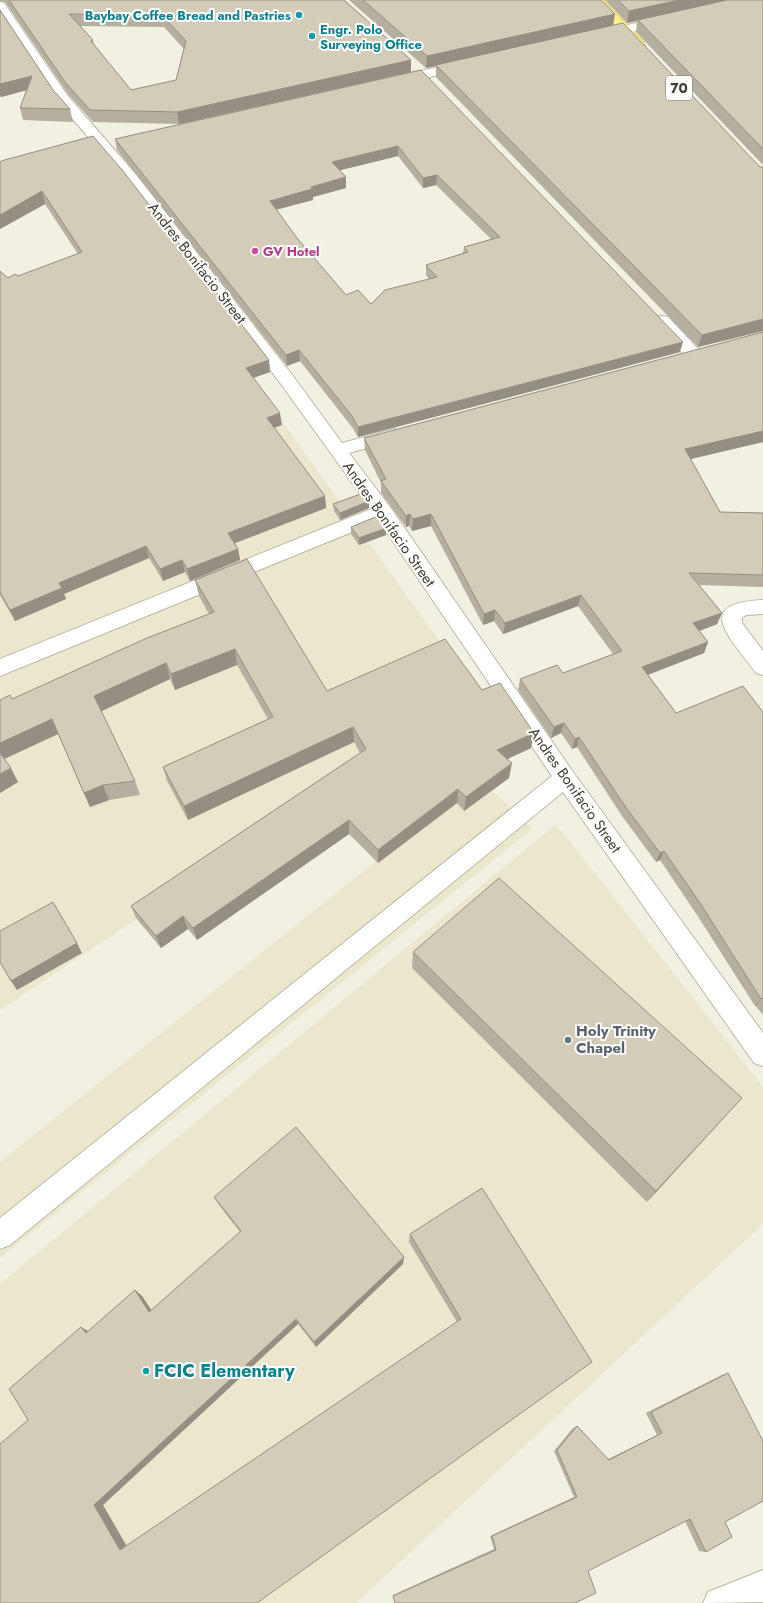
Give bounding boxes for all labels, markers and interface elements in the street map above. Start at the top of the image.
place label: Baybay Coffee Bread and Pastries [85,6,291,25]
marker: Baybay Coffee Bread and Pastries [294,10,304,20]
place label: Engr. Polo Surveying Office [320,20,423,54]
marker: Engr. Polo Surveying Office [307,31,317,41]
road number: 70 [666,76,692,100]
street label: Andres Bonifacio Street [142,198,252,329]
place label: GV Hotel [263,242,320,261]
marker: GV Hotel [250,246,260,256]
street label: Andres Bonifacio Street [337,457,441,592]
street label: Andres Bonifacio Street [523,723,627,858]
place label: Holy Trinity Chapel [576,1020,656,1059]
marker: Holy Trinity Chapel [563,1035,573,1045]
place label: FCIC Elementary [154,1358,295,1384]
marker: FCIC Elementary [141,1366,151,1376]

